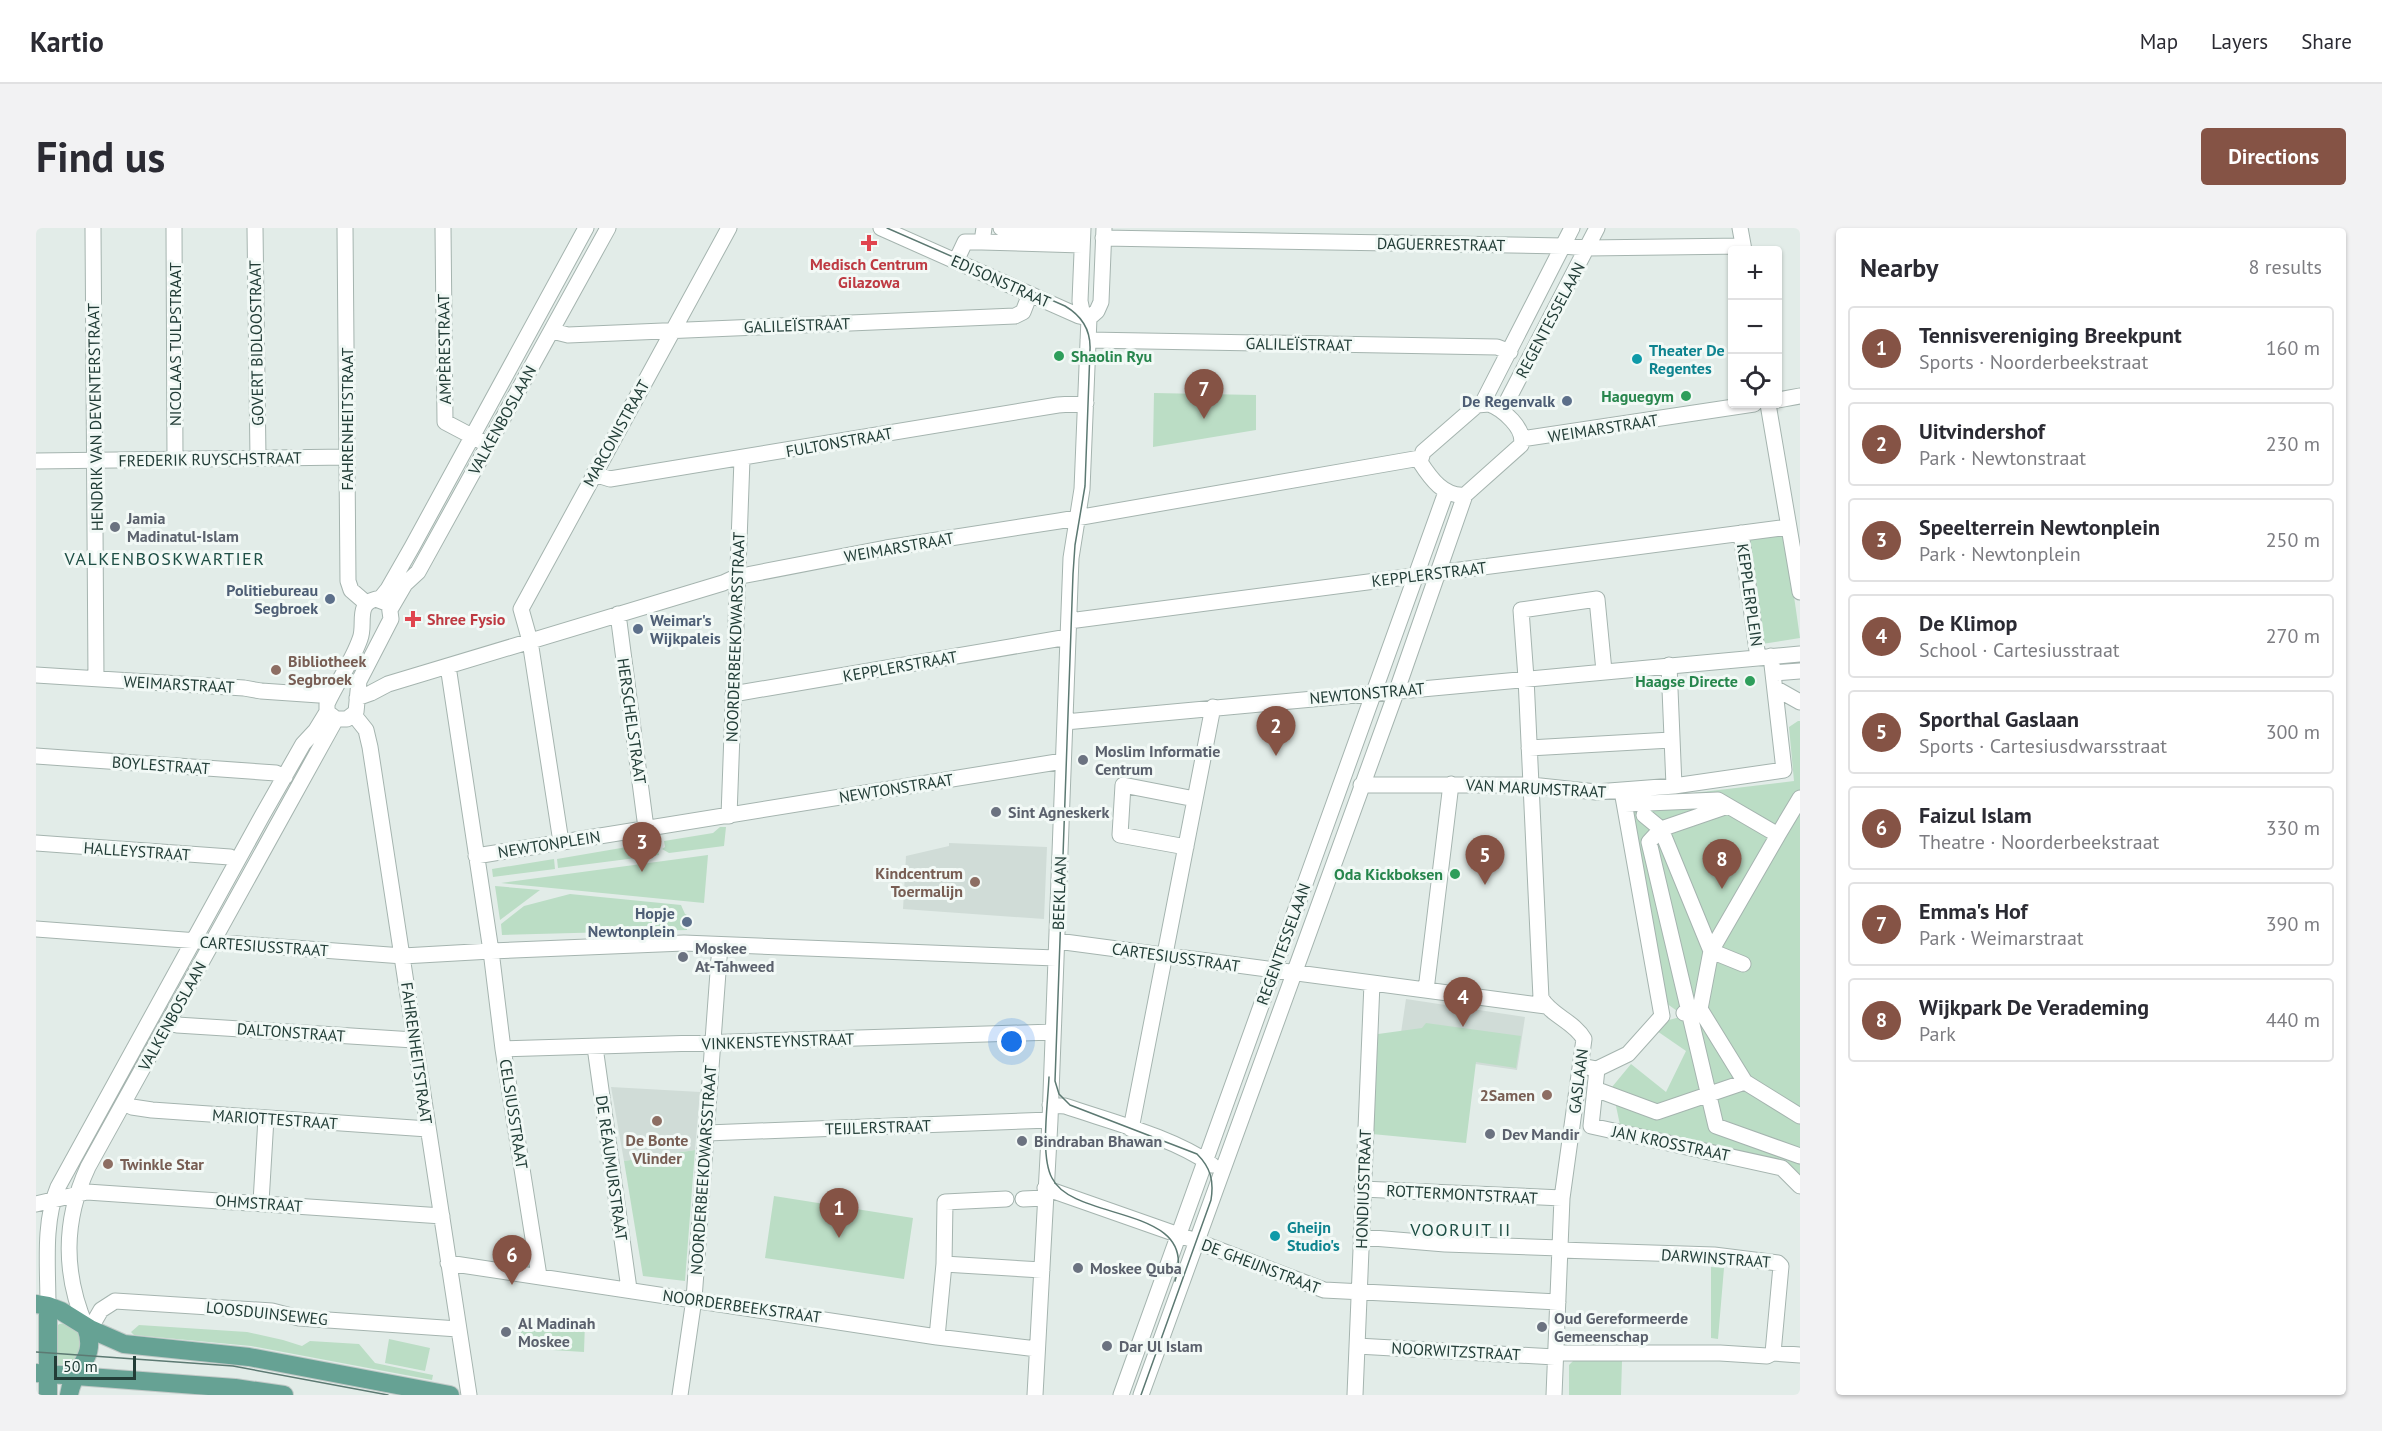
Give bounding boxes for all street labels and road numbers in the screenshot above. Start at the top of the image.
street label: DAGUERRESTRAAT [1377,233,1506,255]
street label: EDISONSTRAAT [948,250,1054,312]
street label: REGENTESSELAAN [1511,259,1589,381]
street label: GOVERT BIDLOOSTRAAT [245,260,267,426]
street label: NICOLAAS TULPSTRAAT [165,262,185,426]
street label: AMPÈRESTRAAT [433,293,455,404]
street label: HENDRIK VAN DEVENTERSTRAAT [83,303,107,531]
street label: GALILEÏSTRAAT [743,313,851,337]
street label: GALILEÏSTRAAT [1246,333,1353,355]
street label: FAHRENHEITSTRAAT [337,347,357,491]
street label: VALKENBOSLAAN [463,362,540,479]
street label: MARCONISTRAAT [578,376,654,490]
street label: WEIMARSTRAAT [1547,409,1660,447]
street label: FULTONSTRAAT [784,423,894,461]
street label: FREDERIK RUYSCHSTRAAT [118,447,302,471]
street label: WEIMARSTRAAT [843,527,956,566]
street label: NOORDERBEEKDWARSSTRAAT [721,531,749,742]
street label: KEPPLERPLEIN [1733,542,1767,648]
street label: KEPPLERSTRAAT [1370,557,1488,591]
street label: KEPPLERSTRAAT [841,646,959,686]
street label: HERSCHELSTRAAT [613,657,651,785]
street label: WEIMARSTRAAT [123,671,235,697]
street label: NEWTONSTRAAT [1309,678,1425,708]
street label: BOYLESTRAAT [111,752,211,778]
street label: NEWTONSTRAAT [837,769,955,807]
street label: VAN MARUMSTRAAT [1464,774,1607,802]
street label: NEWTONPLEIN [496,826,602,862]
street label: HALLEYSTRAAT [83,837,191,865]
street label: BEEKLAAN [1048,856,1070,930]
street label: REGENTESSELAAN [1252,880,1314,1008]
street label: CARTESIUSSTRAAT [199,932,329,960]
street label: CARTESIUSSTRAAT [1111,938,1241,976]
street label: VALKENBOSLAAN [133,958,210,1075]
street label: FAHRENHEITSTRAAT [397,981,437,1125]
street label: DALTONSTRAAT [236,1018,346,1046]
street label: VINKENSTEYNSTRAAT [701,1028,855,1054]
street label: GASLAAN [1564,1047,1592,1115]
street label: CELSIUSSTRAAT [495,1058,533,1171]
street label: NOORDERBEEKDWARSSTRAAT [686,1064,720,1276]
street label: DE RÉAUMURSTRAAT [592,1094,632,1242]
street label: MARIOTTESTRAAT [211,1105,339,1133]
street label: TEIJLERSTRAAT [825,1115,932,1139]
street label: JAN KROSSTRAAT [1609,1121,1732,1165]
street label: HONDIUSSTRAAT [1351,1129,1375,1249]
street label: ROTTERMONTSTRAAT [1386,1180,1538,1208]
street label: OHMSTRAAT [215,1190,303,1216]
street label: DE GHEIJNSTRAAT [1199,1234,1323,1298]
street label: DARWINSTRAAT [1660,1244,1772,1272]
street label: NOORDERBEEKSTRAAT [661,1285,823,1327]
street label: LOOSDUINSEWEG [205,1297,329,1329]
street label: NOORWITZSTRAAT [1391,1338,1521,1364]

